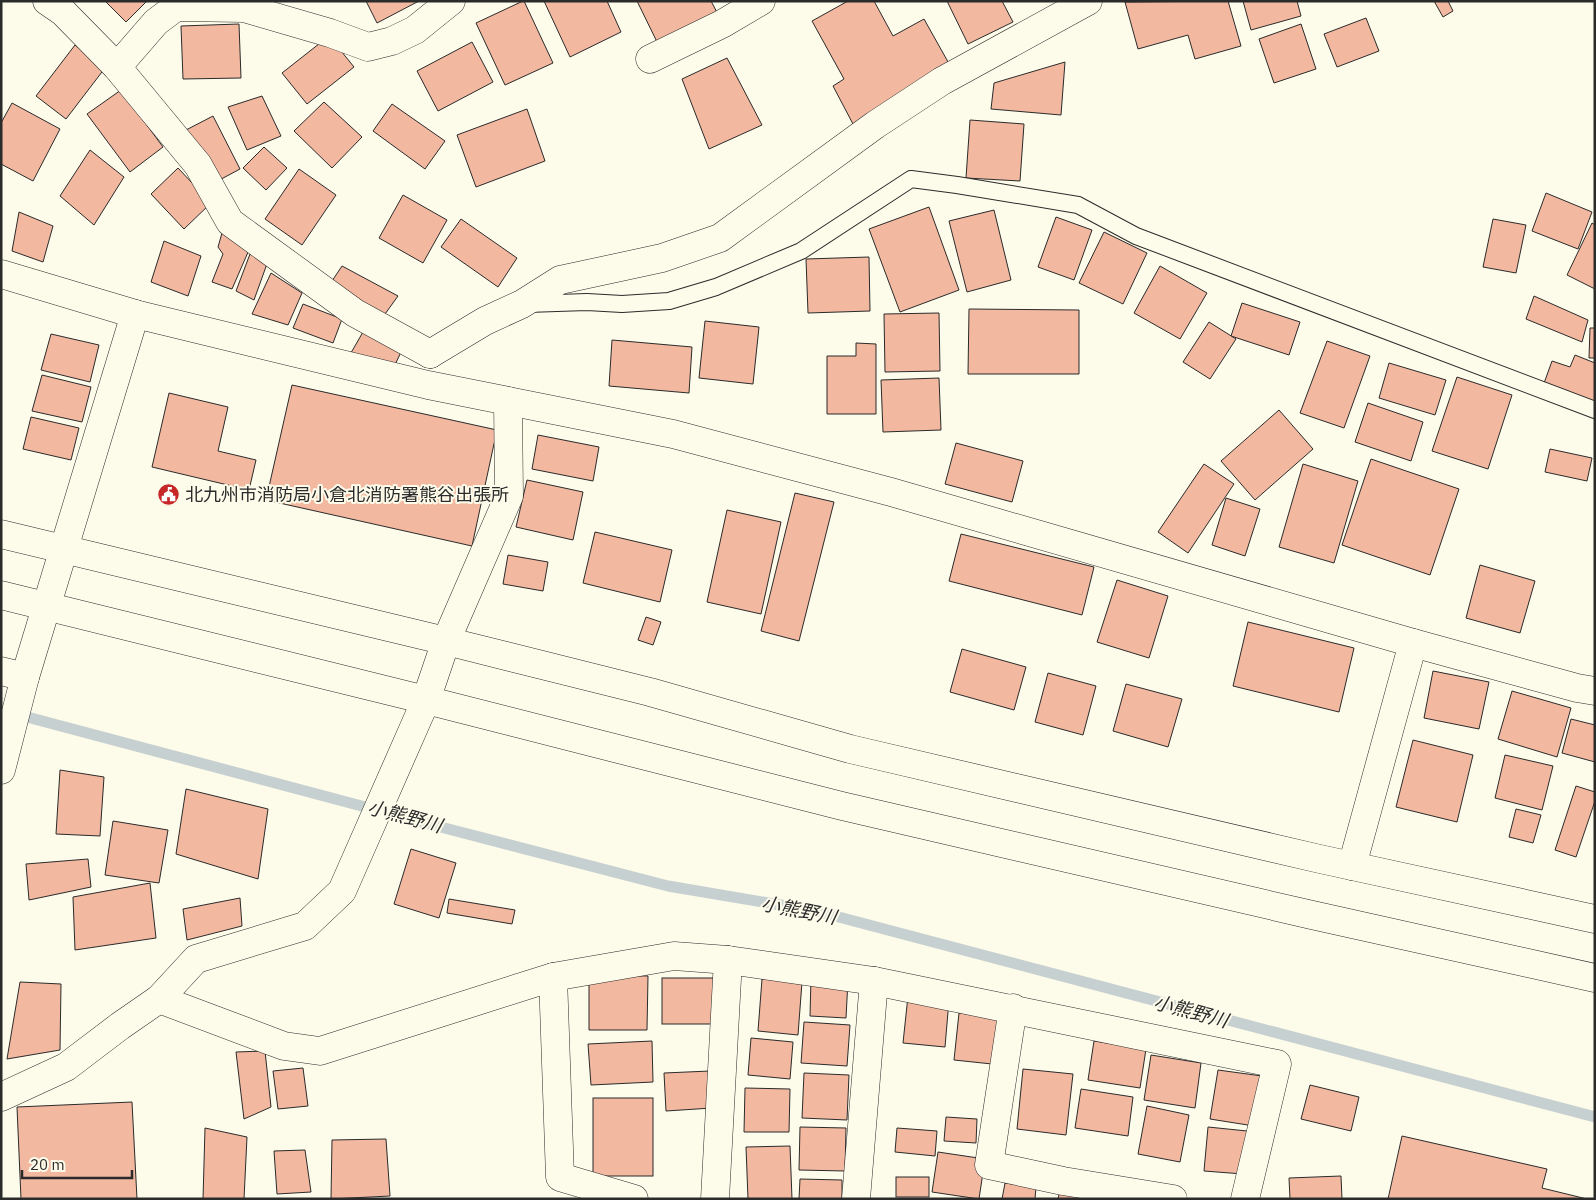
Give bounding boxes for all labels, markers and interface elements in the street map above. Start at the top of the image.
public building icon: 北九州市消防局小倉北消防署熊谷出張所 [157,482,181,506]
place label: 北九州市消防局小倉北消防署熊谷出張所 [185,483,509,506]
water label: 小熊野川 [365,795,447,838]
water label: 小熊野川 [759,891,841,929]
water label: 小熊野川 [1151,990,1233,1033]
scale bar [22,1148,132,1180]
text: 20 m [30,1155,65,1174]

